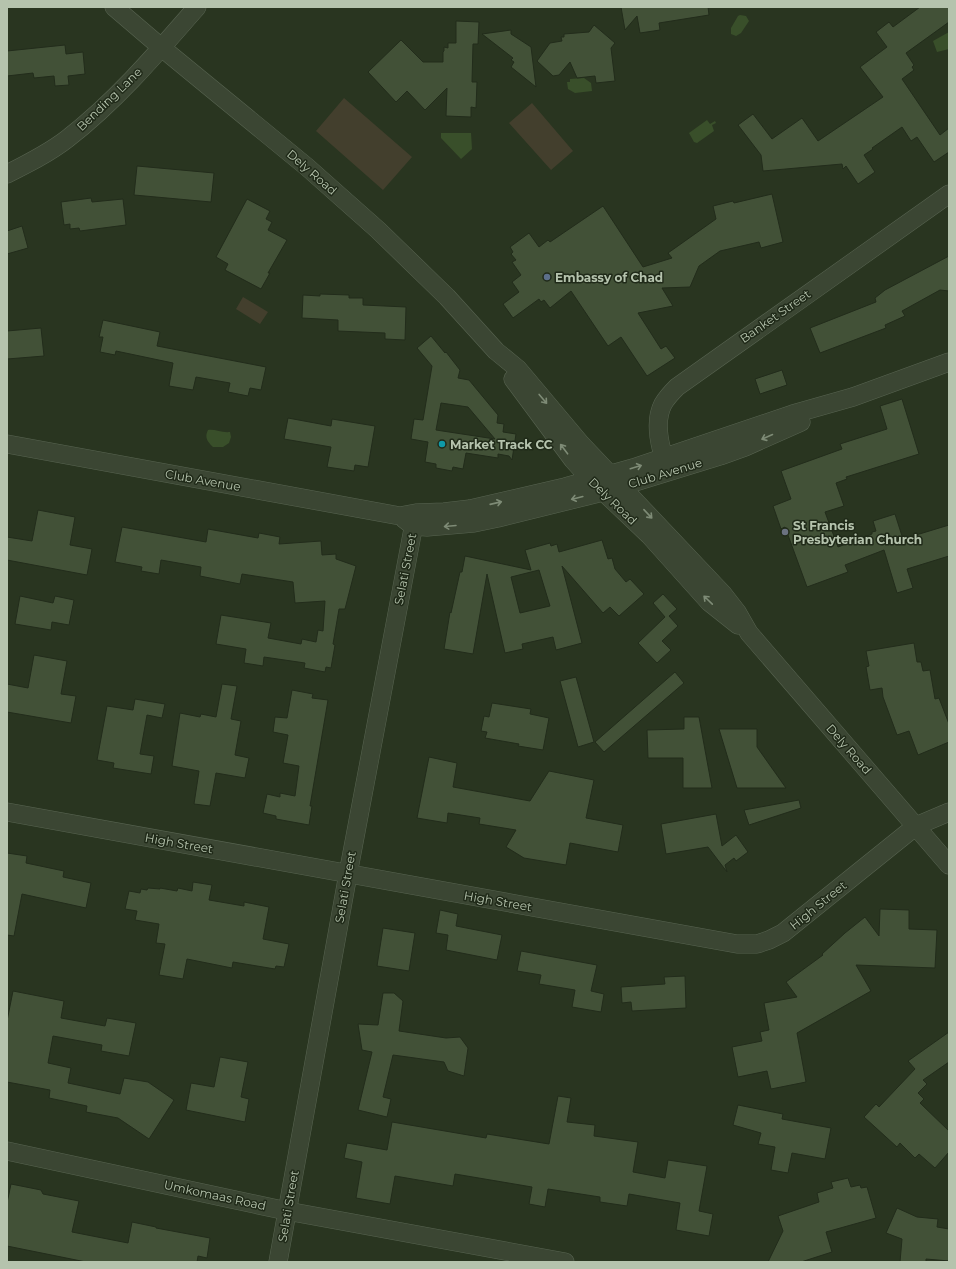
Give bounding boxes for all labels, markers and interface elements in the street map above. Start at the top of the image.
street label: Bending Lane [73,64,145,134]
street label: Dely Road [284,146,340,198]
place label: Embassy of Chad [555,270,663,285]
marker: Embassy of Chad [542,272,552,282]
street label: Banket Street [737,286,813,346]
one-way arrow [539,393,548,404]
one-way arrow [761,434,773,441]
place label: Market Track CC [450,437,553,452]
marker: Market Track CC [437,439,447,449]
one-way arrow [560,444,569,455]
street label: Club Avenue [626,455,704,491]
one-way arrow [629,463,642,470]
street label: Club Avenue [164,466,242,494]
street label: Dely Road [586,474,640,528]
one-way arrow [570,495,583,503]
one-way arrow [490,499,503,507]
one-way arrow [643,509,653,519]
place label: St Francis Presbyterian Church [793,518,922,547]
one-way arrow [444,522,457,529]
marker: St Francis Presbyterian Church [780,527,790,537]
street label: Selati Street [391,532,419,606]
one-way arrow [703,595,713,605]
street label: Dely Road [823,721,875,777]
street label: High Street [144,830,214,856]
street label: Selati Street [331,850,359,924]
street label: High Street [787,877,850,932]
street label: High Street [463,888,533,914]
street label: Selati Street [274,1169,302,1243]
street label: Umkomaas Road [163,1177,267,1213]

